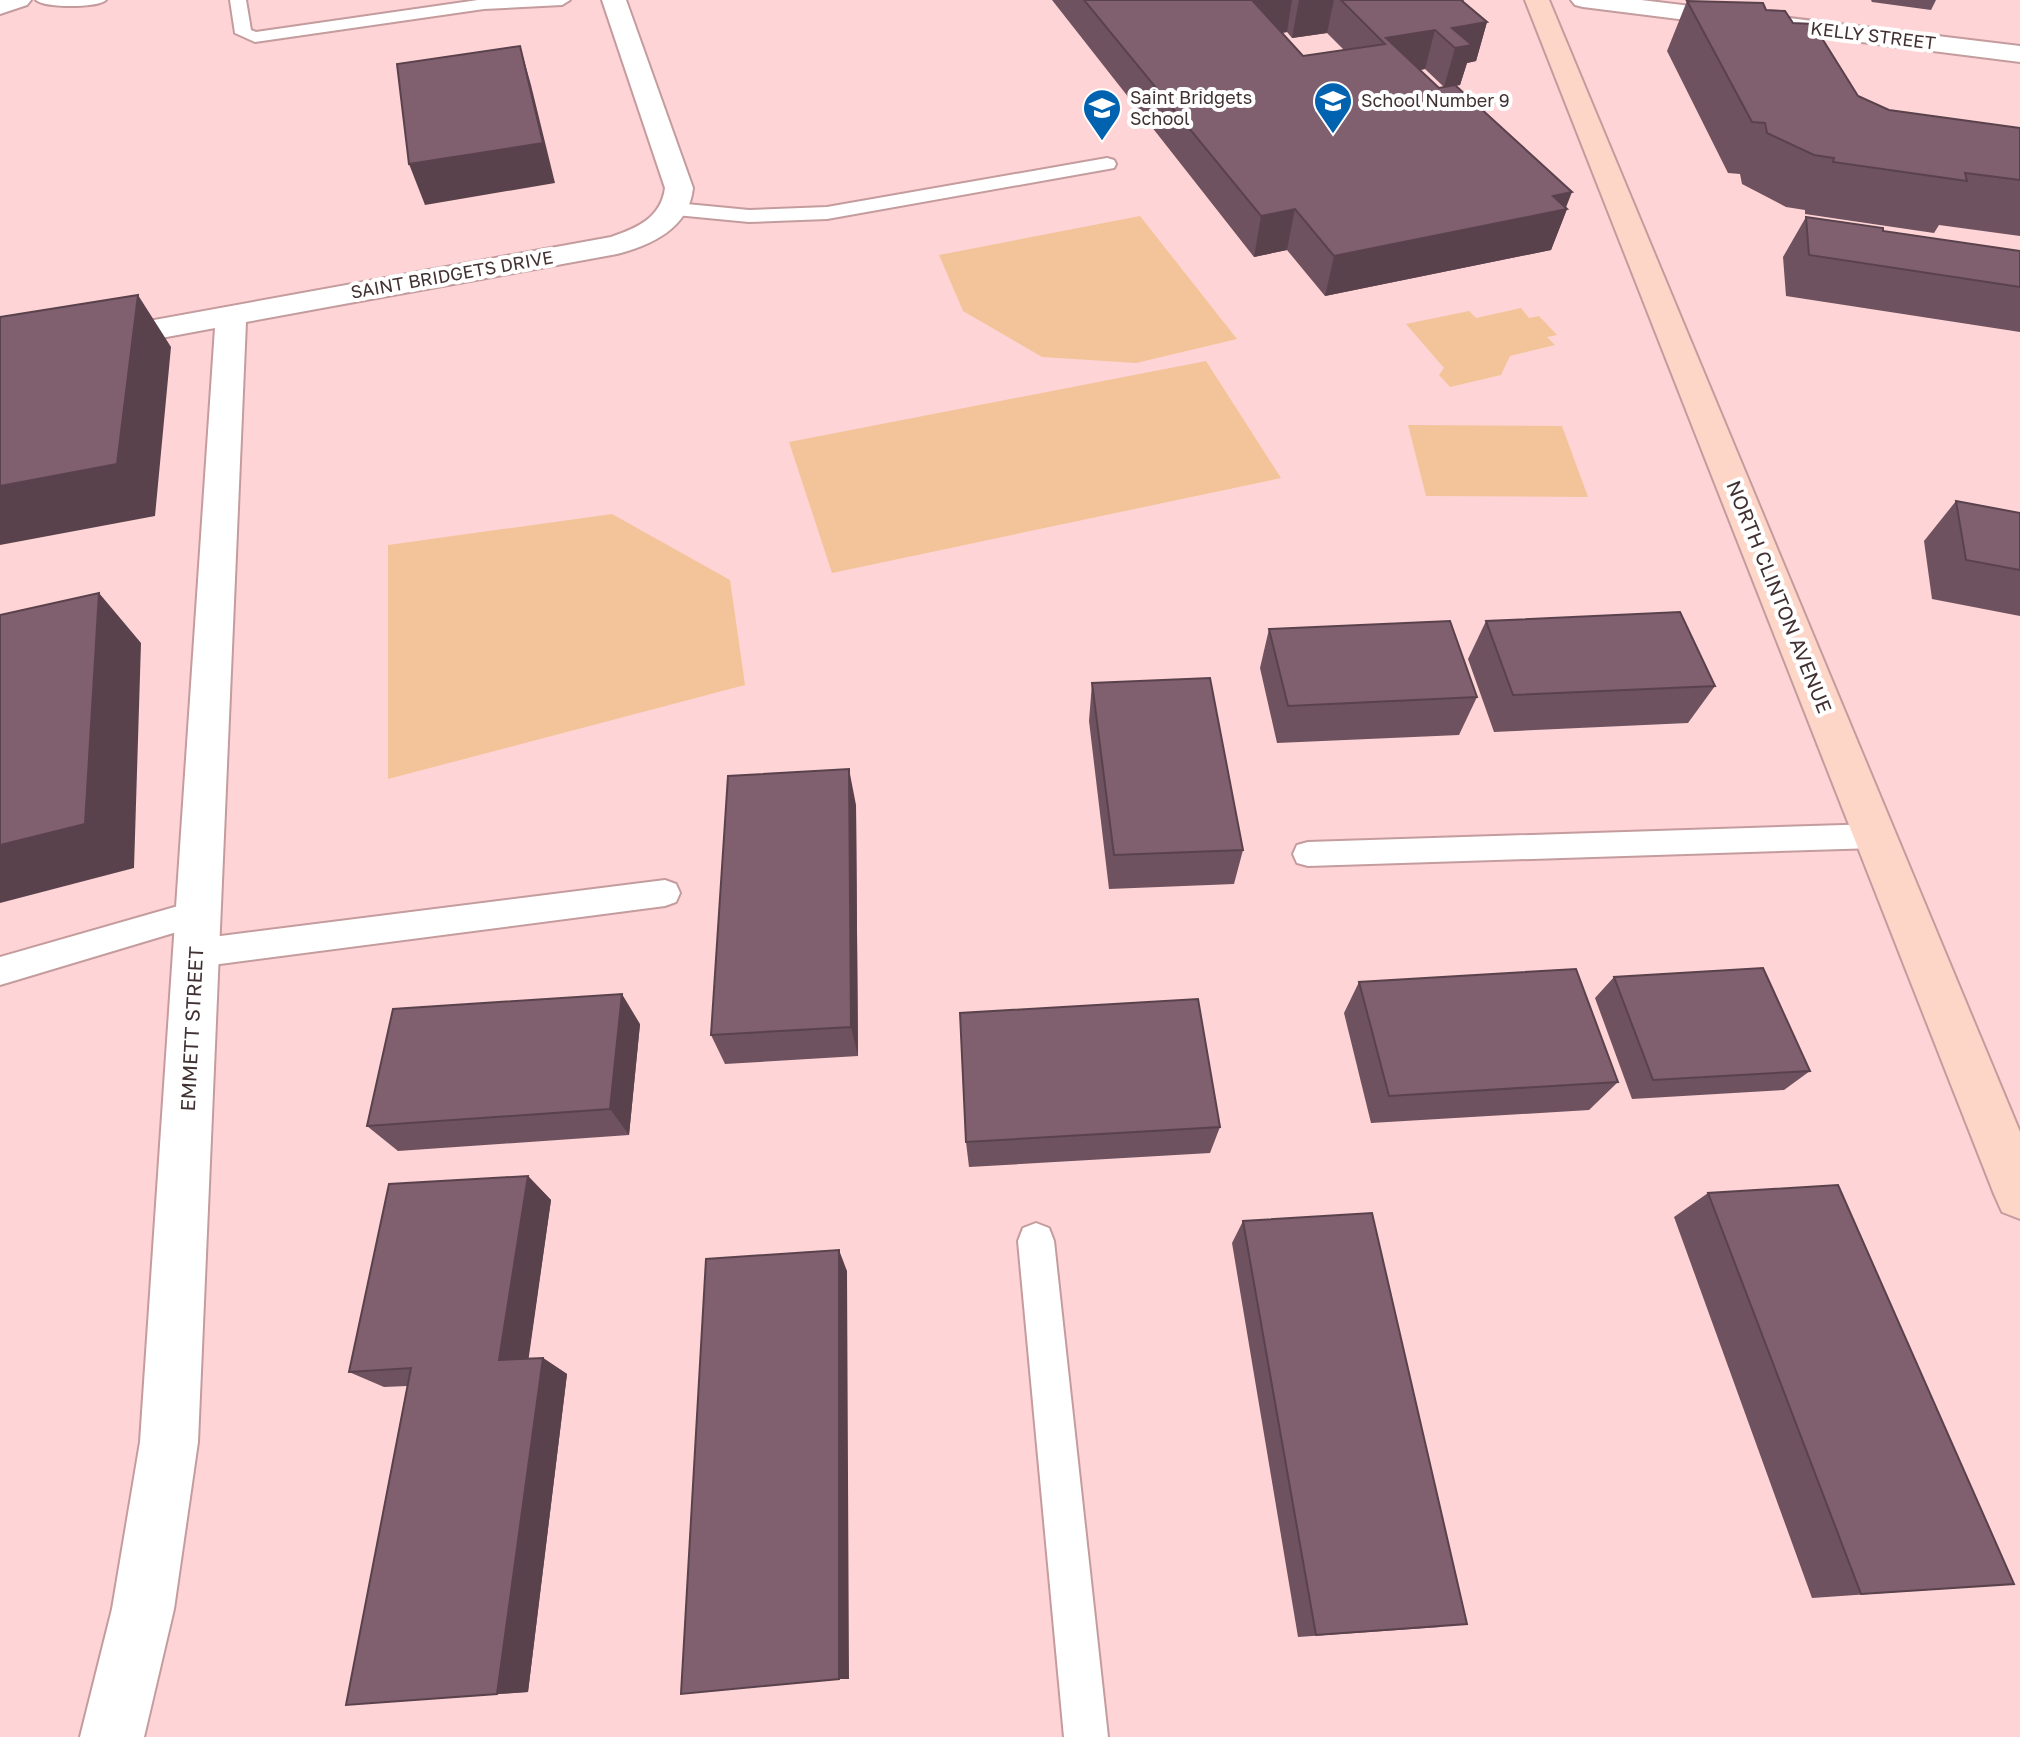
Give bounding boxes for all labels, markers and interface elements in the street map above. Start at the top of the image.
street label: KELLY STREET [1809,16,1937,54]
school or university icon: School Number 9 [1312,80,1354,135]
place label: Saint Bridgets School [1130,86,1252,129]
school or university icon: Saint Bridgets School [1081,87,1123,142]
place label: School Number 9 [1361,89,1510,111]
street label: SAINT BRIDGETS DRIVE [349,245,555,303]
street label: NORTH CLINTON AVENUE [1722,477,1838,716]
street label: EMMETT STREET [175,946,207,1112]

